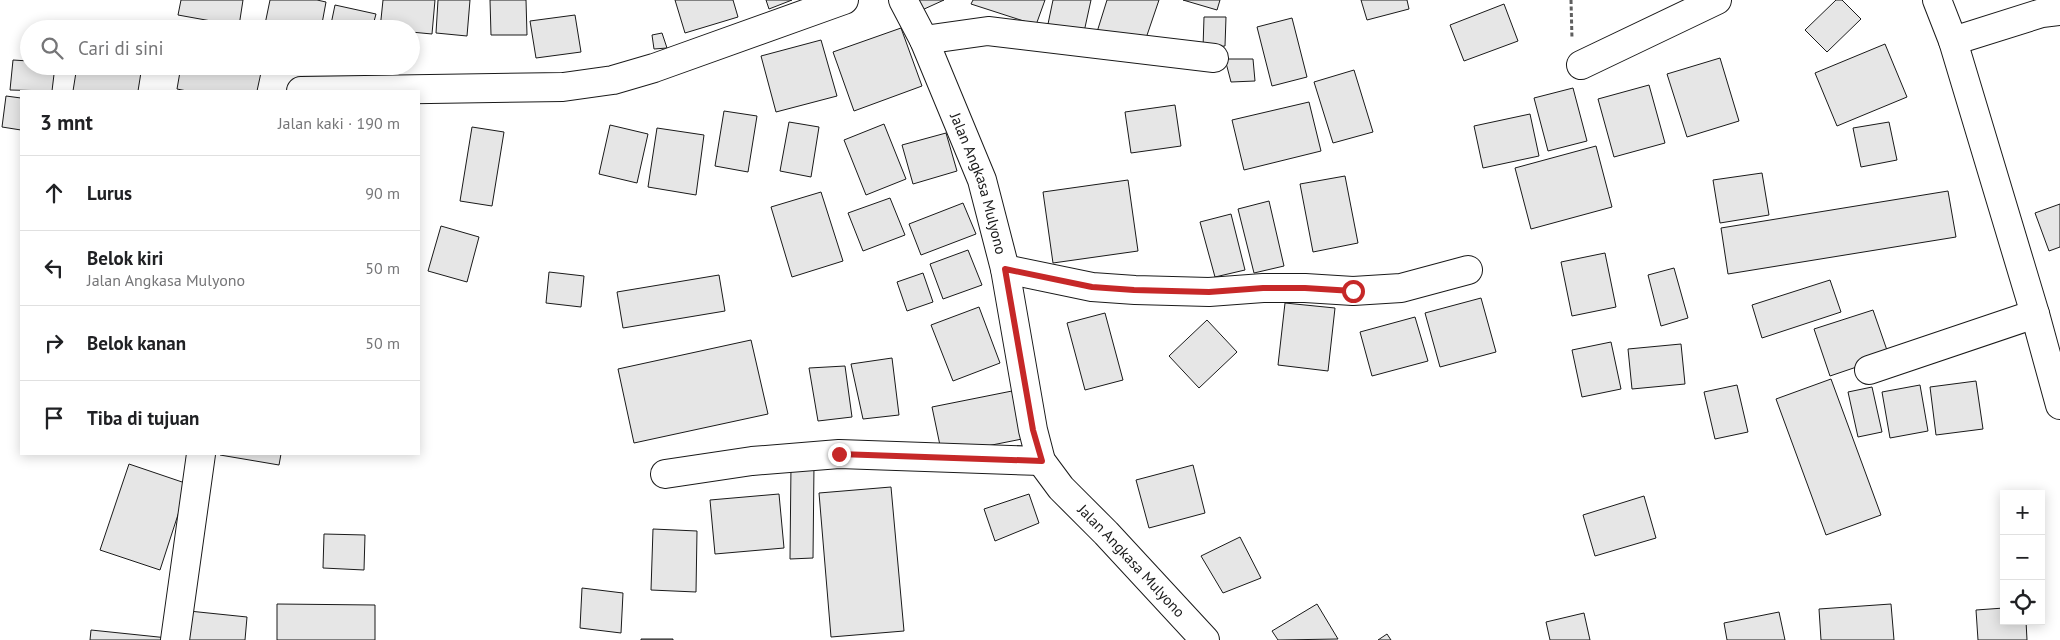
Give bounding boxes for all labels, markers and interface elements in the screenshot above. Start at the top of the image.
search box [20,20,420,75]
icon: search [38,34,66,62]
text: Cari di sini [78,36,164,60]
text: 3 mnt [40,109,93,136]
street label: Jalan Angkasa Mulyono [946,109,1011,256]
text: Jalan kaki · 190 m [278,113,400,133]
icon: ahead [40,179,68,207]
text: Lurus [87,181,132,205]
text: 90 m [365,183,400,203]
text: Belok kiri [87,246,163,270]
icon: left [40,254,68,282]
text: 50 m [365,258,400,278]
text: Jalan Angkasa Mulyono [87,270,245,290]
route start [1342,280,1365,303]
icon: right [40,329,68,357]
text: Belok kanan [87,331,186,355]
text: 50 m [365,333,400,353]
icon: arrive [40,404,68,432]
text: Tiba di tujuan [87,406,199,430]
route end [828,443,851,466]
map controls [2000,490,2045,625]
button: + [2000,490,2045,535]
street label: Jalan Angkasa Mulyono [1073,499,1189,621]
button: − [2000,535,2045,580]
button: locate [2000,580,2045,625]

